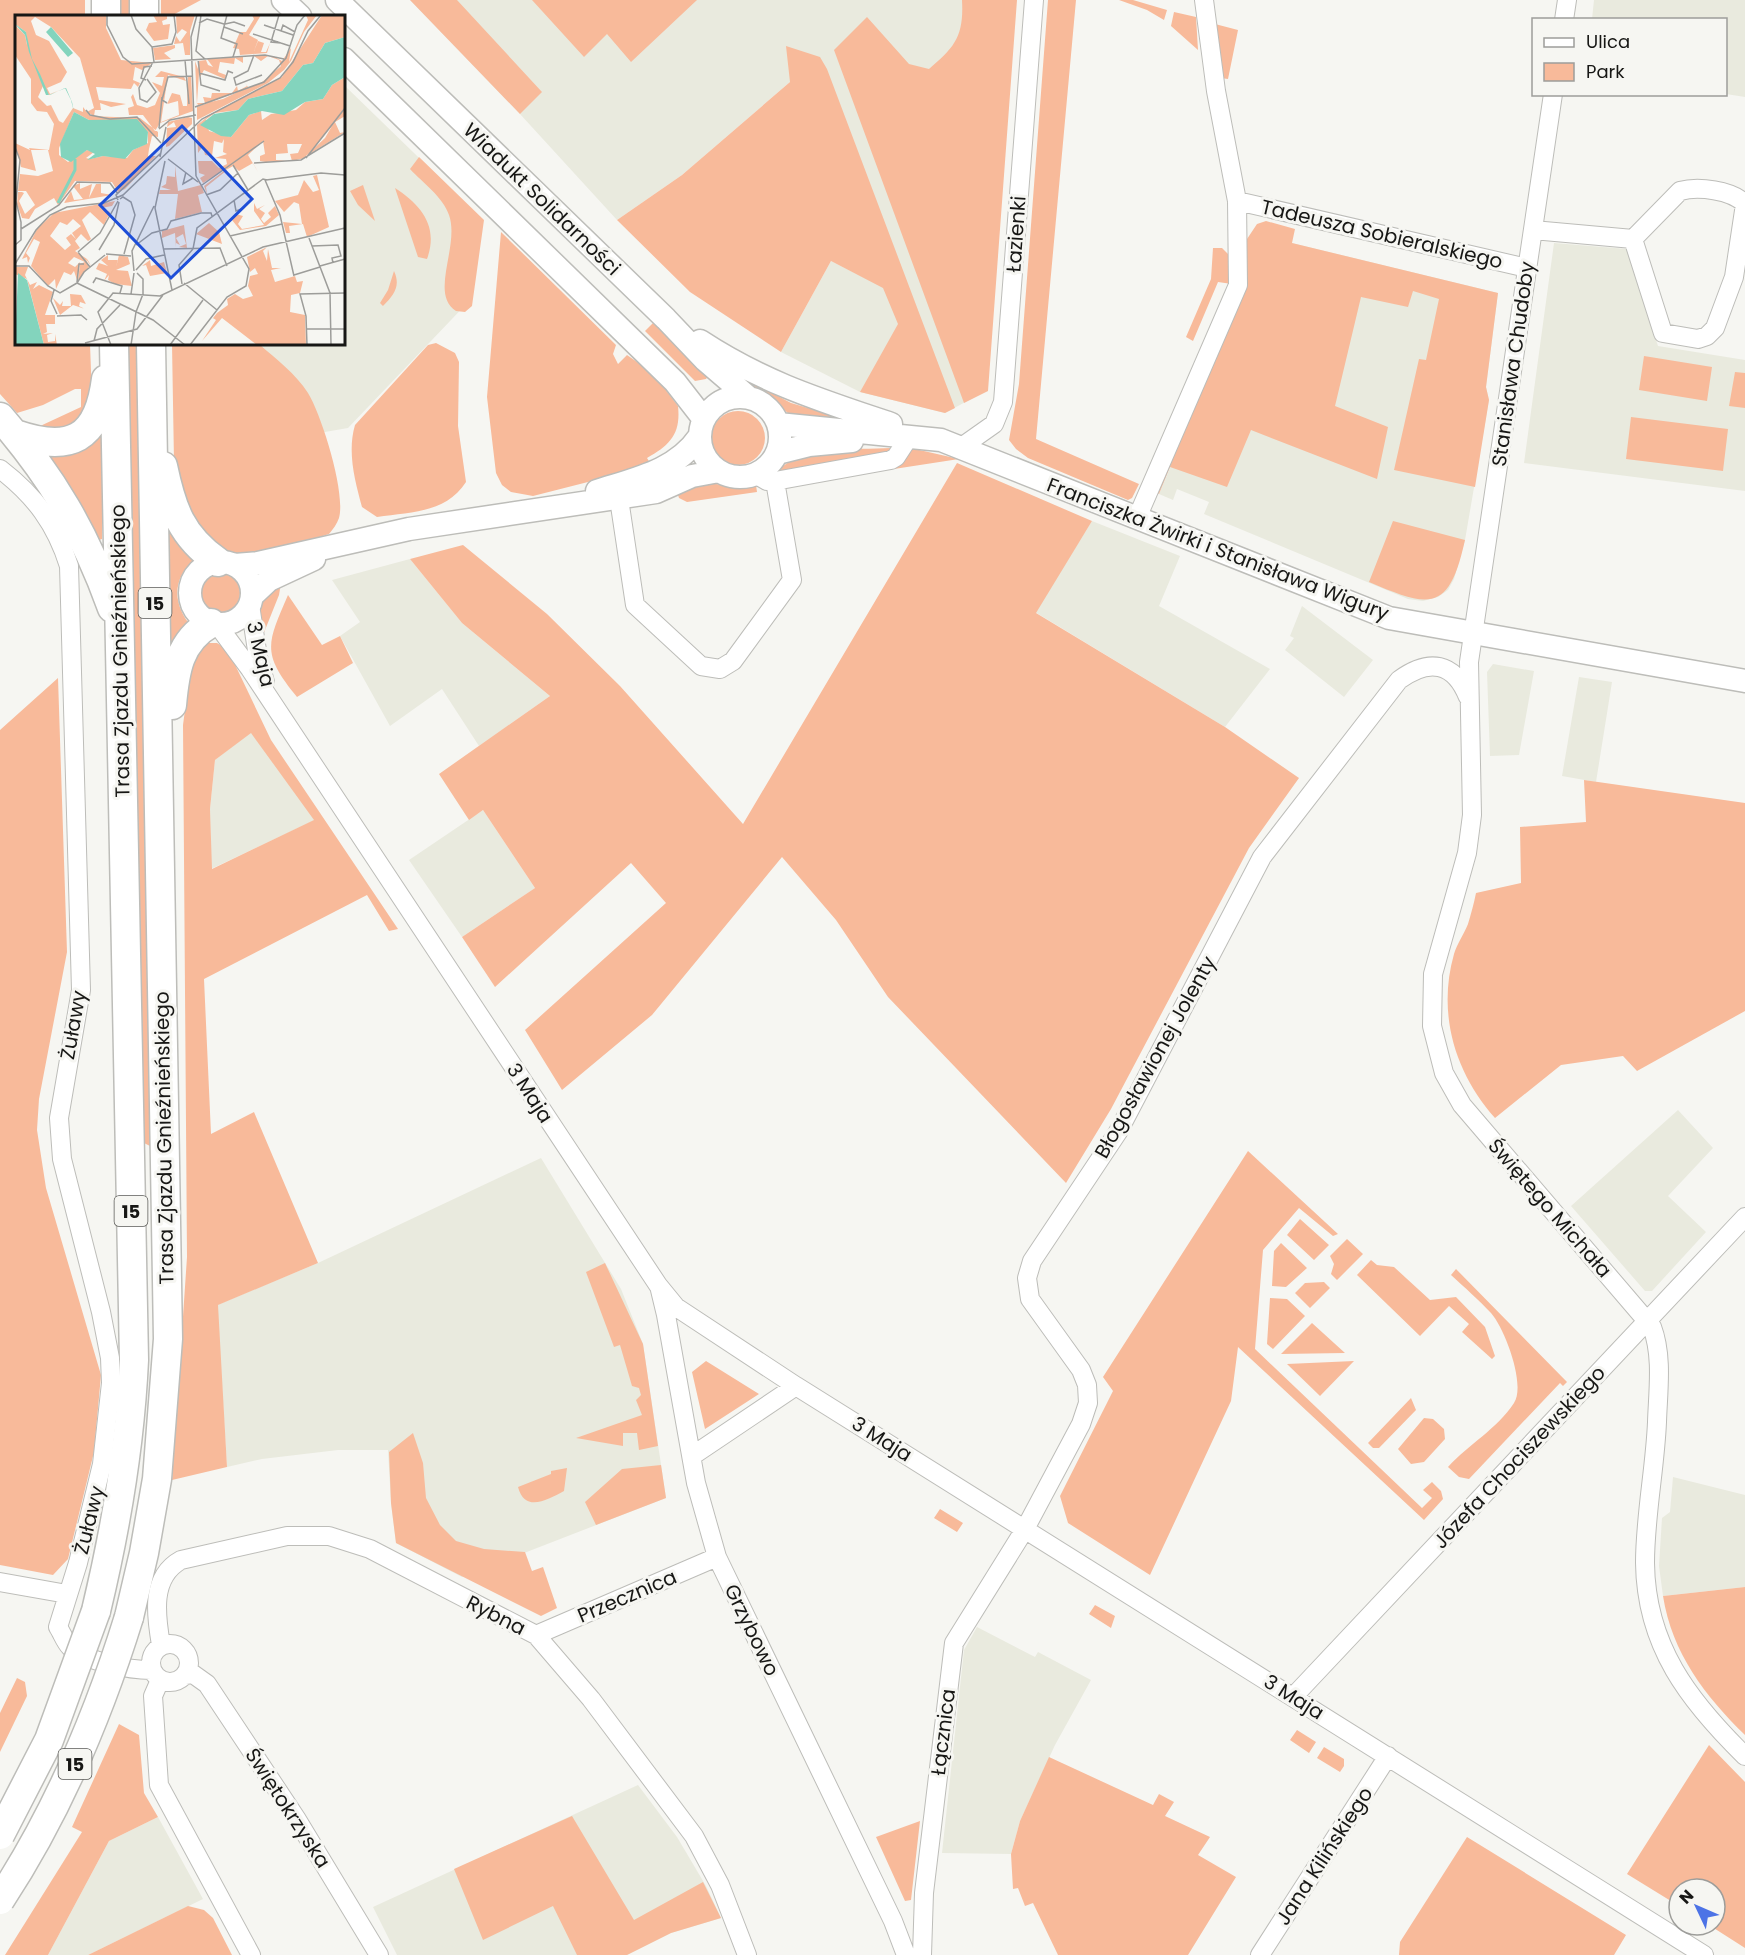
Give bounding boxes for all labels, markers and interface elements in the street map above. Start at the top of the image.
inset map [15,15,345,345]
legend [1532,18,1727,96]
text: Ulica [1586,29,1630,54]
text: Park [1586,59,1625,84]
street label: Wiadukt Solidarności [457,116,627,282]
street label: Tadeusza Sobieralskiego [1258,193,1506,275]
street label: Łazienki [999,195,1033,273]
street label: Stanisława Chudoby [1485,260,1541,468]
street label: Franciszka Żwirki i Stanisława Wigury [1043,471,1393,627]
street label: Trasa Zjazdu Gnieźnieńskiego [103,504,137,798]
road number: 15 [138,588,172,618]
street label: 3 Maja [240,619,282,689]
street label: Błogosławionej Jolenty [1088,951,1222,1163]
street label: Żuławy [53,988,93,1062]
street label: Trasa Zjazdu Gnieźnieńskiego [147,991,181,1285]
street label: 3 Maja [500,1058,560,1128]
street label: Świętego Michała [1482,1132,1618,1284]
road number: 15 [114,1196,148,1226]
street label: Józefa Chociszewskiego [1427,1359,1611,1555]
street label: 3 Maja [846,1410,918,1468]
street label: Żuławy [67,1483,111,1557]
street label: Przecznica [573,1563,681,1629]
street label: Grzybowo [718,1579,786,1681]
street label: Rybna [461,1588,531,1642]
street label: 3 Maja [1258,1668,1330,1726]
street label: Łącznica [924,1687,962,1777]
street label: Świętokrzyska [239,1743,337,1873]
road number: 15 [58,1749,92,1779]
street label: Jana Kilińskiego [1269,1781,1379,1931]
north arrow [1667,1877,1727,1937]
text: N [1674,1885,1699,1909]

